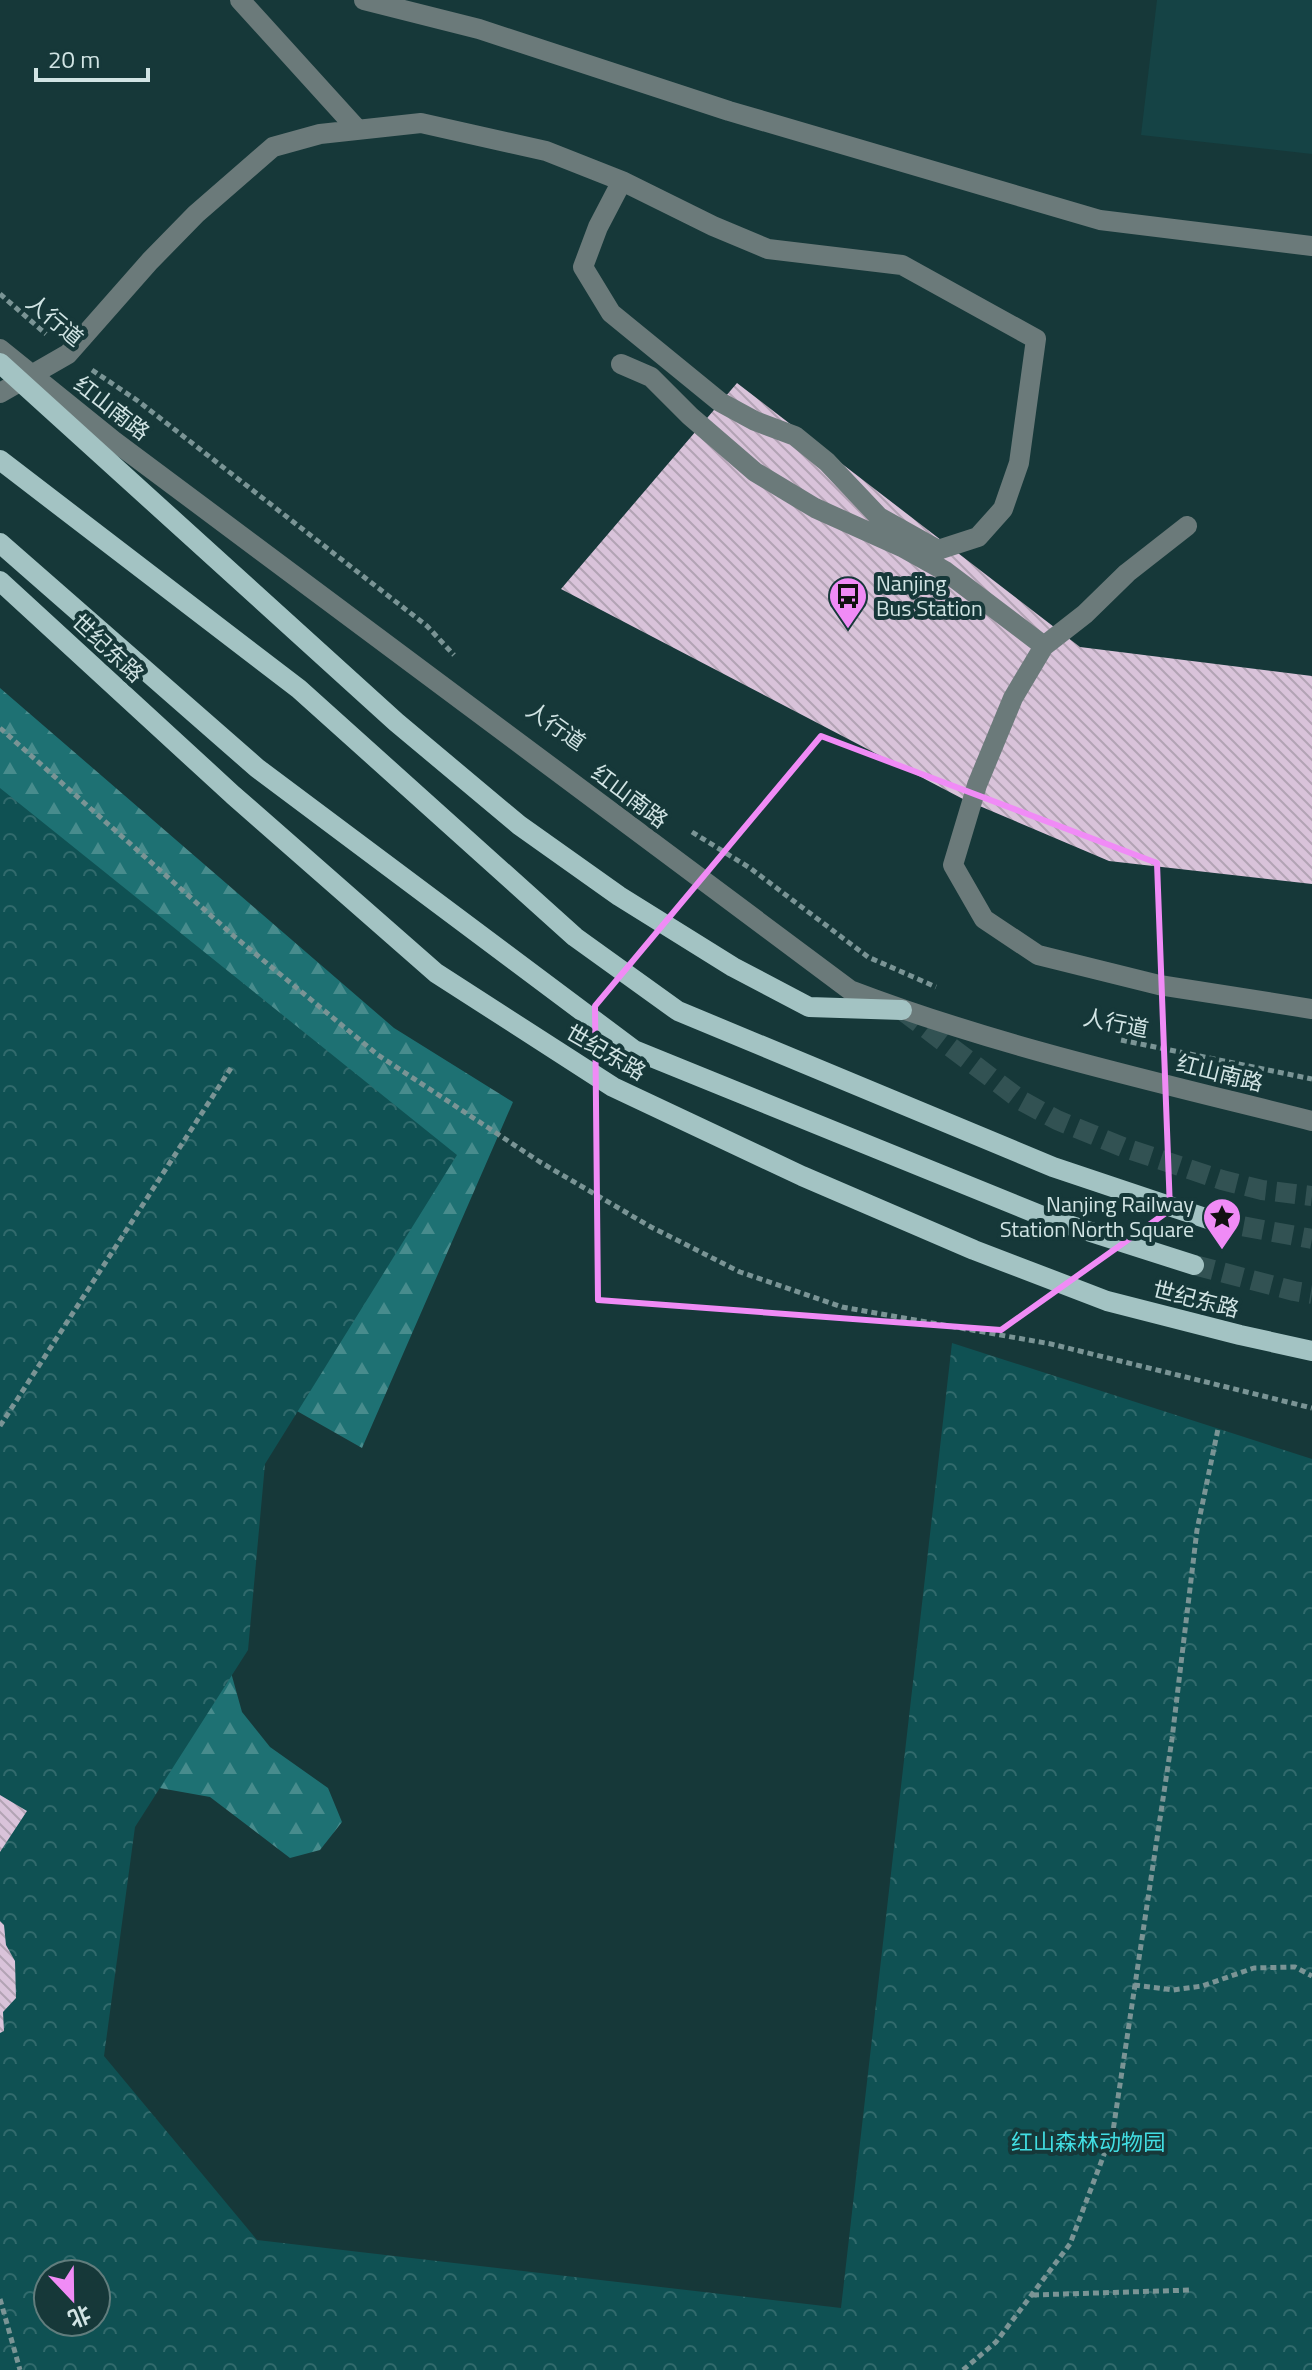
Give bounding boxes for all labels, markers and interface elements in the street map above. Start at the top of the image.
scale bar [36,32,148,82]
text: 20 m [48,41,100,77]
street label: 人行道 [19,286,91,354]
street label: 红山南路 [67,368,157,448]
place label: Nanjing Bus Station [876,566,983,625]
bus stop icon: Nanjing Bus Station [827,575,869,630]
street label: 世纪东路 [64,606,152,690]
street label: 人行道 [519,693,593,759]
street label: 红山南路 [585,756,675,836]
street label: 人行道 [1080,1000,1152,1046]
street label: 世纪东路 [559,1015,653,1089]
street label: 红山南路 [1173,1046,1267,1100]
place label: Nanjing Railway Station North Square [1000,1187,1194,1246]
place icon: Nanjing Railway Station North Square [1201,1196,1243,1251]
street label: 世纪东路 [1149,1272,1243,1326]
park label: 红山森林动物园 [1011,2125,1165,2159]
north arrow [32,2258,112,2338]
text: 北 [63,2297,96,2336]

